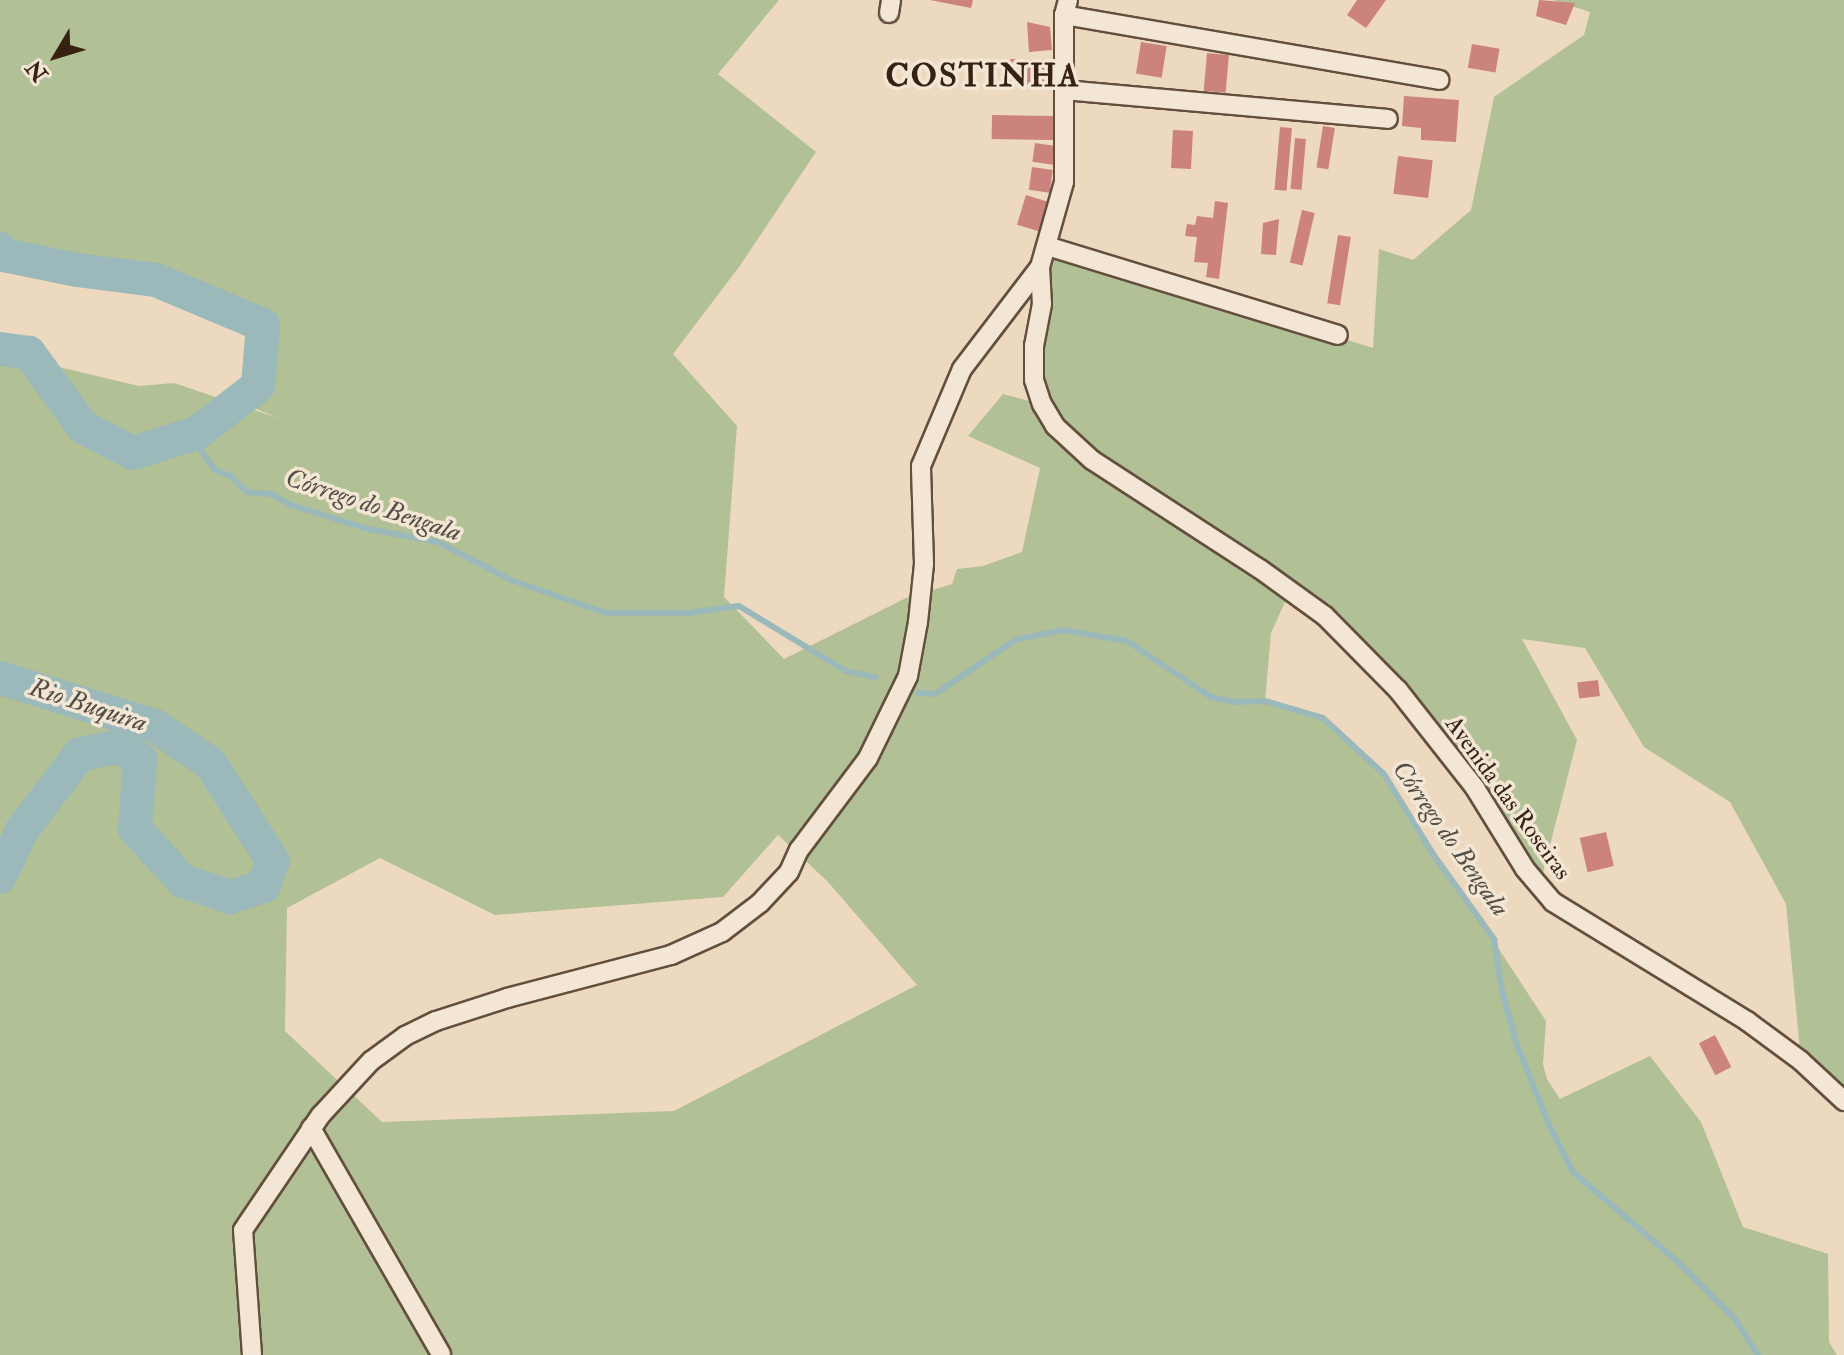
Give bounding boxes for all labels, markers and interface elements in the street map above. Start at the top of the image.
north arrow [16,16,96,96]
text: N [20,54,54,87]
district label: COSTINHA [885,57,1081,95]
water label: Córrego do Bengala [281,463,465,549]
water label: Rio Buquira [25,672,151,740]
street label: Avenida das Roseiras [1439,711,1577,885]
water label: Córrego do Bengala [1385,755,1515,923]

